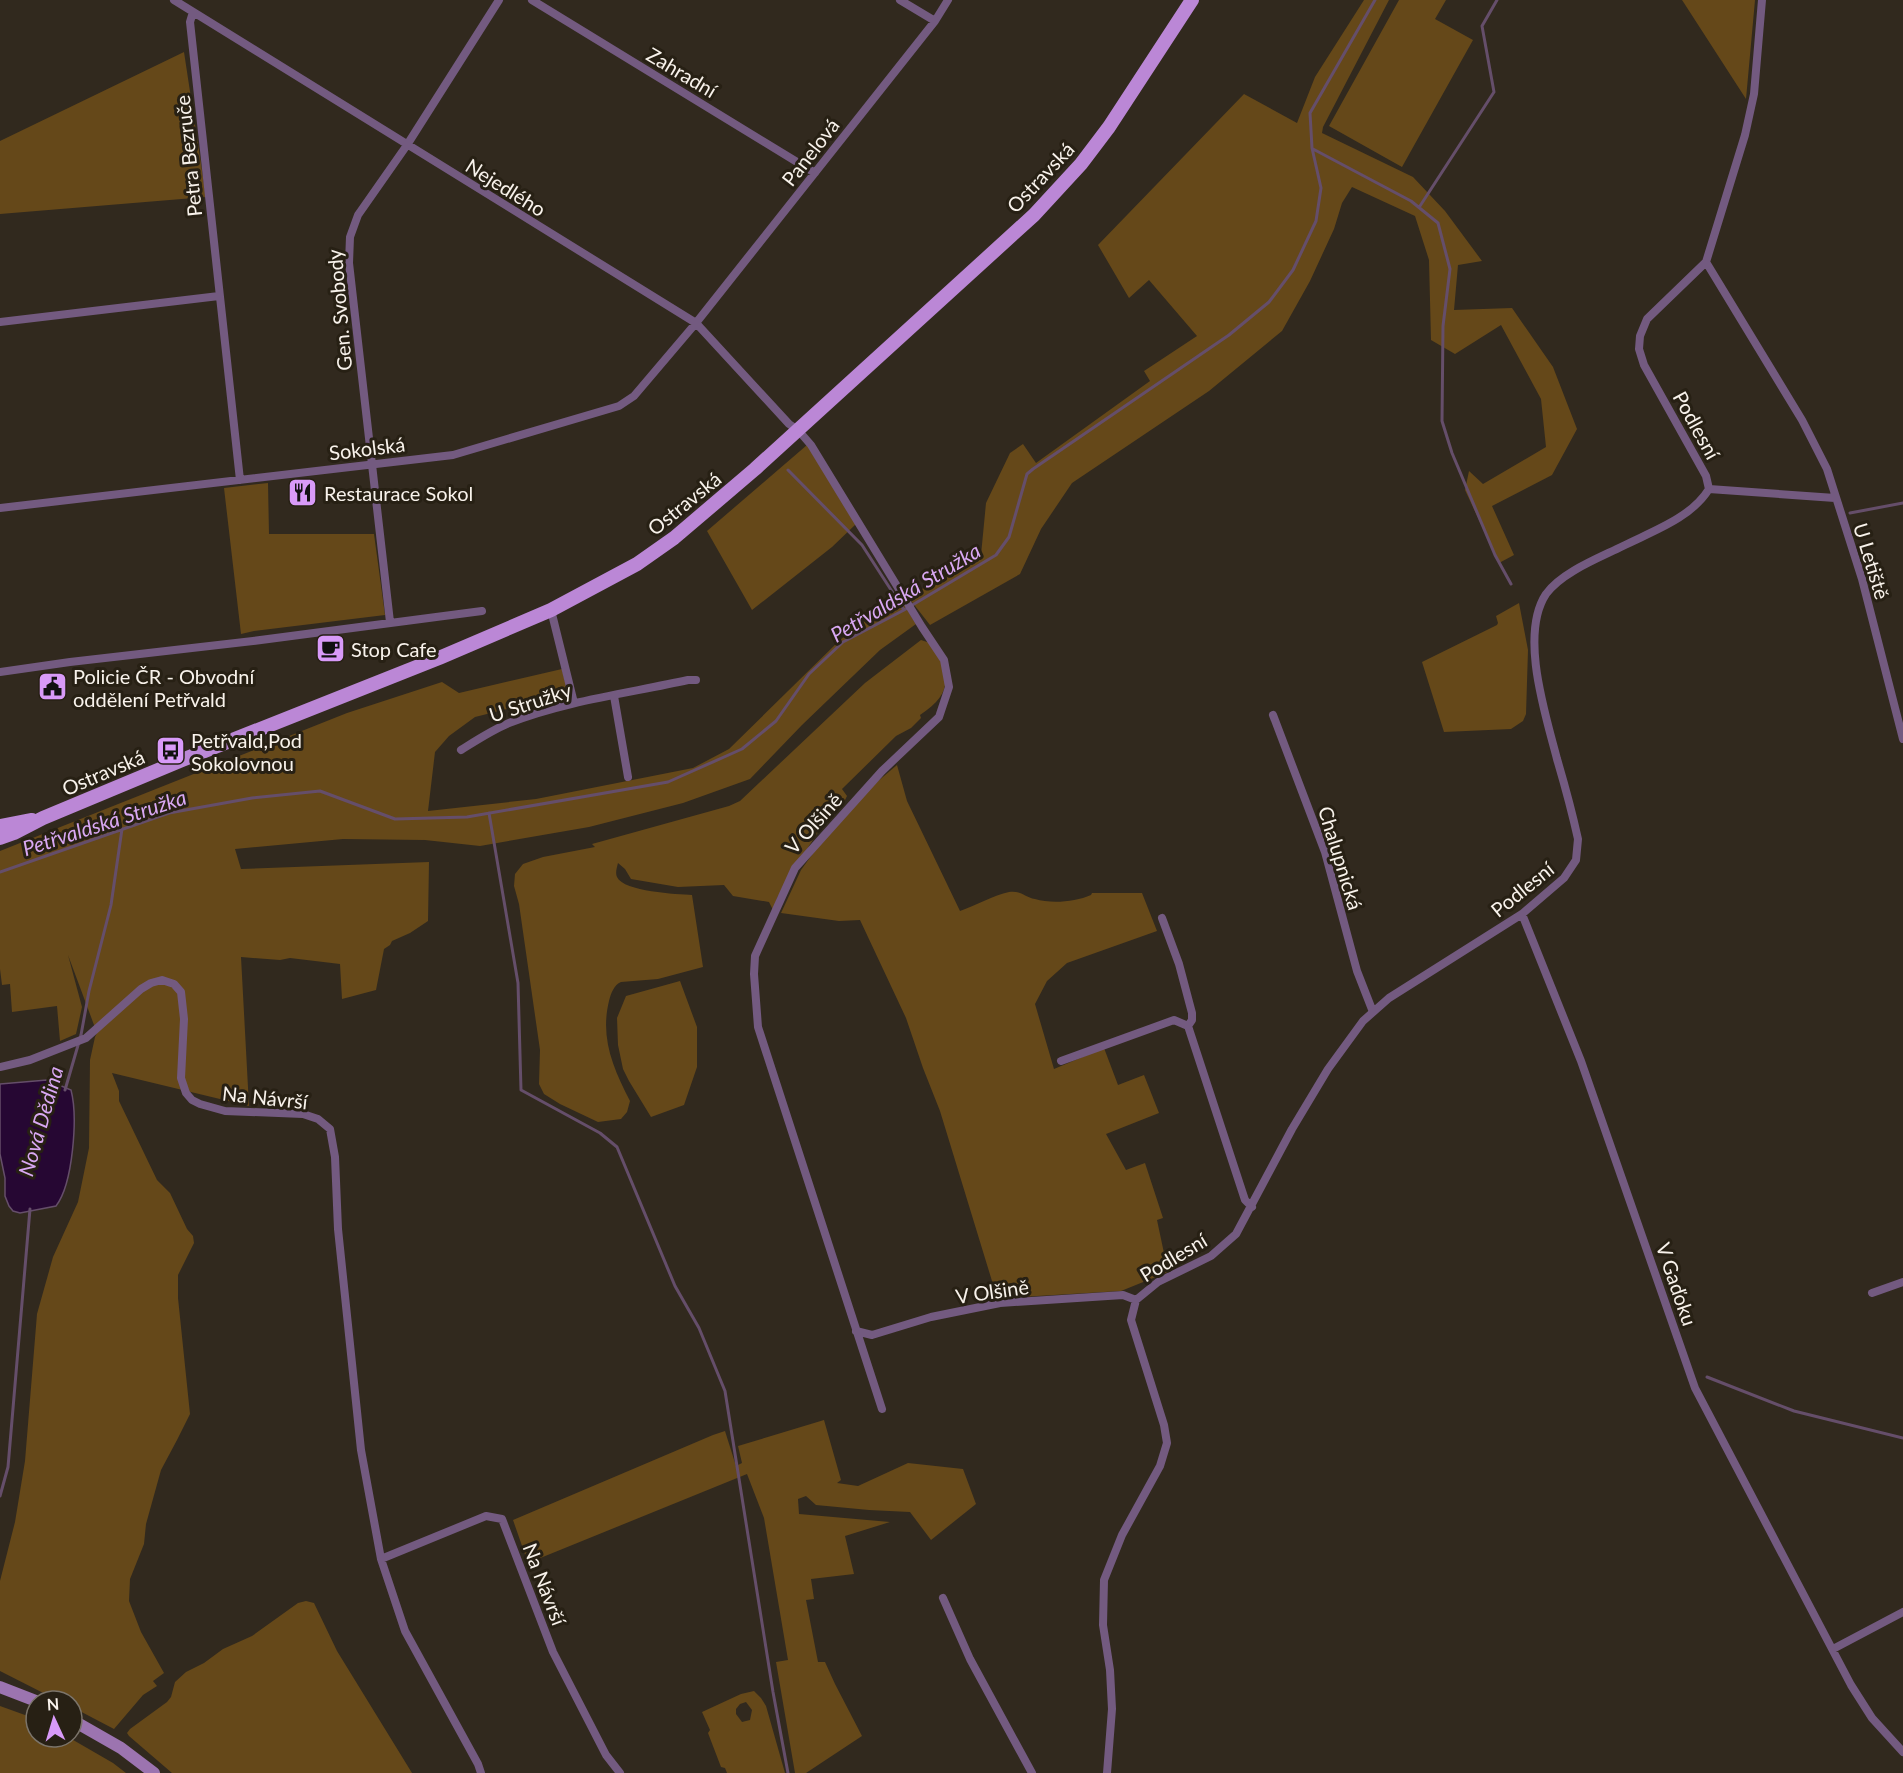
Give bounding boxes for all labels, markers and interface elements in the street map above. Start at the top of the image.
street label: Zahradní [643,42,722,103]
street label: Petra Bezruče [170,94,206,218]
street label: Panelová [776,113,844,191]
street label: Ostravská [1001,137,1079,217]
street label: Nejedlého [462,153,550,221]
street label: Gen. Svobody [322,248,356,372]
street label: Podlesní [1669,387,1726,464]
street label: Sokolská [328,431,406,465]
street label: Ostravská [642,466,726,540]
restaurant icon: Restaurace Sokol [287,477,319,509]
place label: Restaurace Sokol [324,481,473,505]
street label: U Letiště [1849,520,1895,602]
water label: Petřvaldská Stružka [825,537,985,647]
cafe icon: Stop Cafe [314,633,346,665]
place label: Stop Cafe [351,637,437,661]
place label: Policie ČR - Obvodní oddělení Petřvald [73,664,255,711]
public building icon: Policie ČR - Obvodní oddělení Petřvald [36,671,68,703]
street label: U Stružky [486,677,575,727]
place label: Petřvald,Pod Sokolovnou [191,728,302,775]
bus stop icon: Petřvald,Pod Sokolovnou [154,735,186,767]
street label: Ostravská [58,744,148,800]
water label: Petřvaldská Stružka [19,784,189,860]
street label: V Olšině [779,788,847,858]
street label: Chalupnická [1314,803,1368,913]
street label: Podlesní [1486,856,1559,922]
water label: Nová Dědina [12,1063,68,1179]
street label: Na Návrší [221,1081,310,1114]
street label: Podlesní [1135,1227,1212,1286]
street label: V Gaďoku [1652,1239,1702,1329]
street label: V Olšině [954,1274,1030,1308]
street label: Na Návrší [518,1540,572,1629]
north arrow [24,1689,84,1749]
text: N [46,1694,60,1713]

